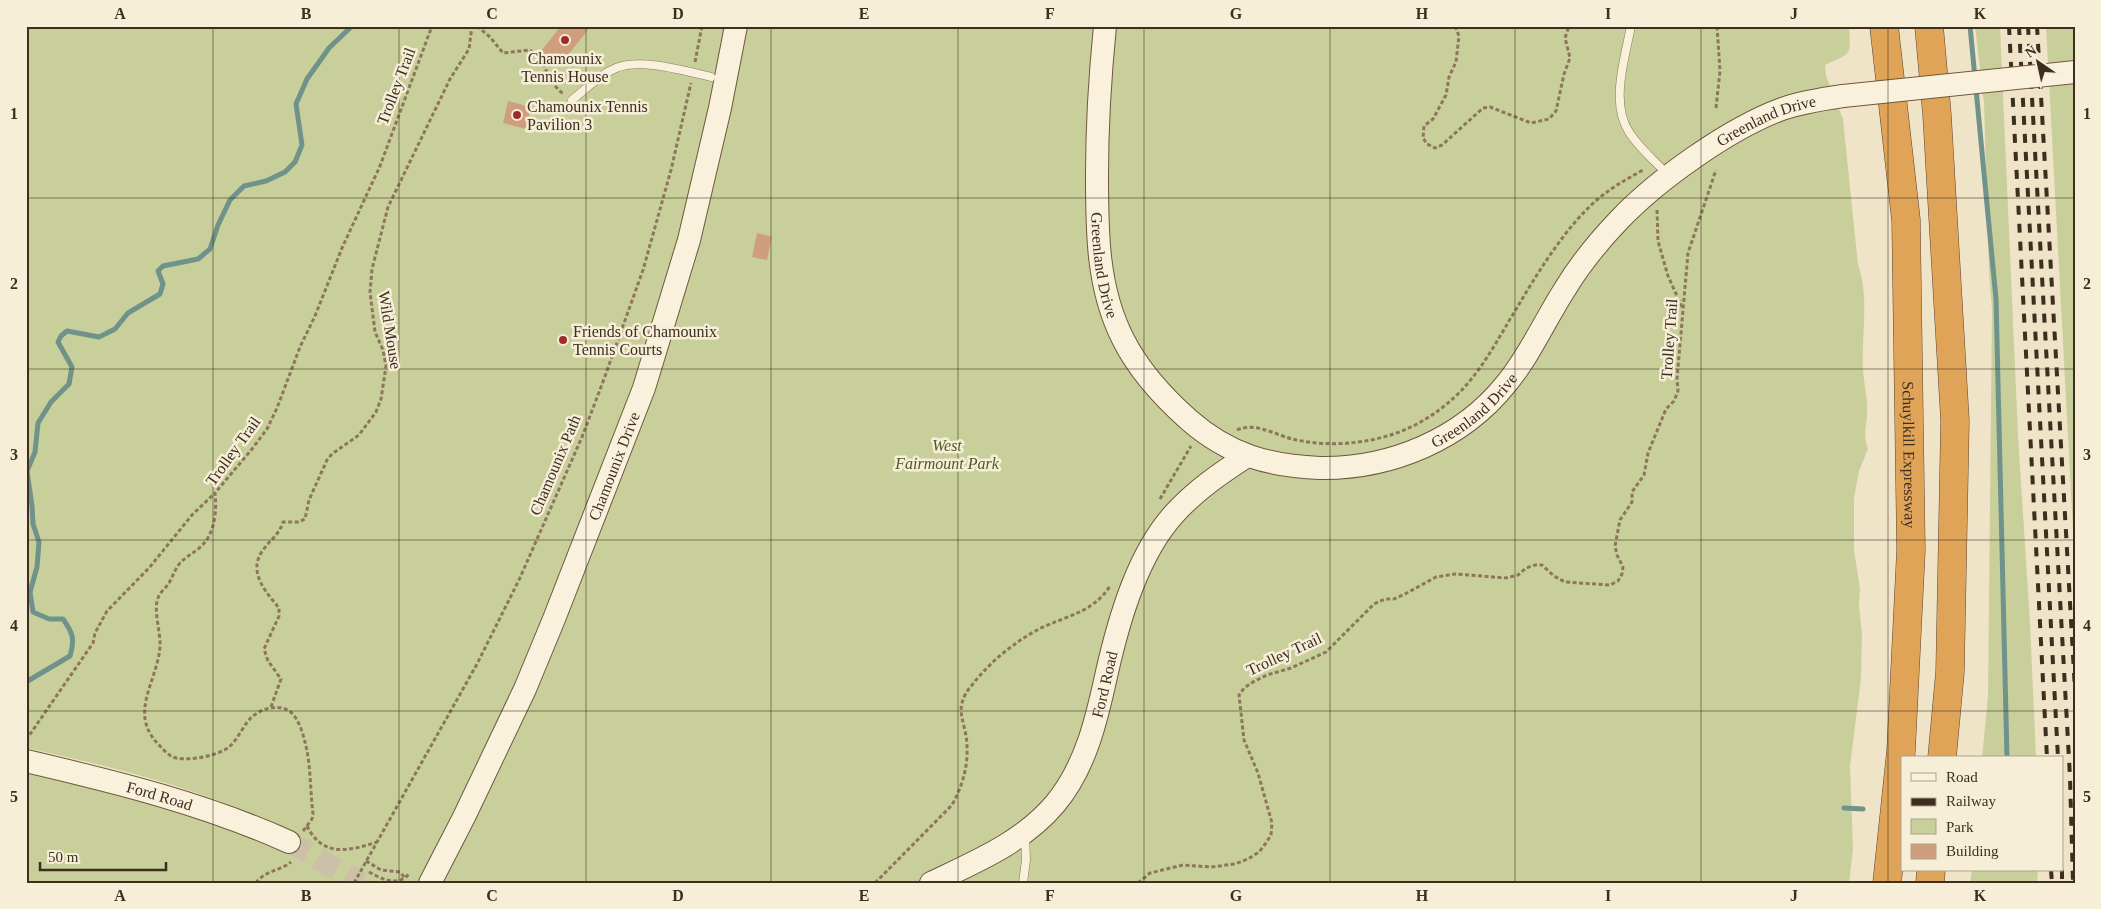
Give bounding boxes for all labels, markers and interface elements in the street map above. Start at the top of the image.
text: A [114,5,126,22]
text: B [301,5,312,22]
text: C [486,5,498,22]
text: D [672,5,684,22]
text: E [859,5,869,22]
text: F [1045,5,1055,22]
text: G [1230,5,1243,22]
text: H [1416,5,1429,22]
text: I [1605,5,1611,22]
text: J [1790,5,1798,22]
text: K [1974,5,1987,22]
marker: Chamounix Tennis House [559,34,571,46]
north arrow [2014,38,2064,88]
text: N [2023,43,2039,61]
street label: Trolley Trail [374,45,420,127]
place label: Chamounix Tennis House [521,50,609,85]
street label: Greenland Drive [1713,92,1817,149]
place label: Chamounix Tennis Pavilion 3 [527,98,648,133]
text: 1 [10,105,18,122]
text: 1 [2083,105,2091,122]
marker: Chamounix Tennis Pavilion 3 [511,109,523,121]
street label: Greenland Drive [1089,212,1122,320]
text: 2 [10,275,18,292]
text: 2 [2083,275,2091,292]
street label: Wild Mouse [375,290,405,370]
street label: Trolley Trail [1658,298,1681,380]
place label: Friends of Chamounix Tennis Courts [573,323,717,358]
marker: Friends of Chamounix Tennis Courts [557,334,569,346]
street label: Greenland Drive [1428,370,1520,450]
street label: Schuylkill Expressway [1899,381,1919,528]
street label: Chamounix Drive [585,409,642,523]
street label: Chamounix Path [526,412,584,518]
street label: Trolley Trail [202,413,265,489]
park label: West Fairmount Park [894,437,1000,472]
text: 3 [10,446,18,463]
text: 3 [2083,446,2091,463]
text: 4 [10,617,18,634]
text: 4 [2083,617,2091,634]
street label: Trolley Trail [1244,629,1325,680]
street label: Ford Road [1088,649,1120,719]
legend [1901,756,2064,872]
text: Road [1946,769,1978,785]
street label: Ford Road [125,778,195,813]
text: 5 [10,788,18,805]
text: 5 [2083,788,2091,805]
text: Railway [1946,793,1996,809]
text: Park [1946,819,1974,835]
scale bar [40,839,166,871]
text: Building [1946,843,1999,859]
text: 50 m [48,849,79,865]
text: A [114,887,126,904]
text: B [301,887,312,904]
text: C [486,887,498,904]
text: D [672,887,684,904]
text: E [859,887,869,904]
text: F [1045,887,1055,904]
text: G [1230,887,1243,904]
text: H [1416,887,1429,904]
text: I [1605,887,1611,904]
text: J [1790,887,1798,904]
text: K [1974,887,1987,904]

